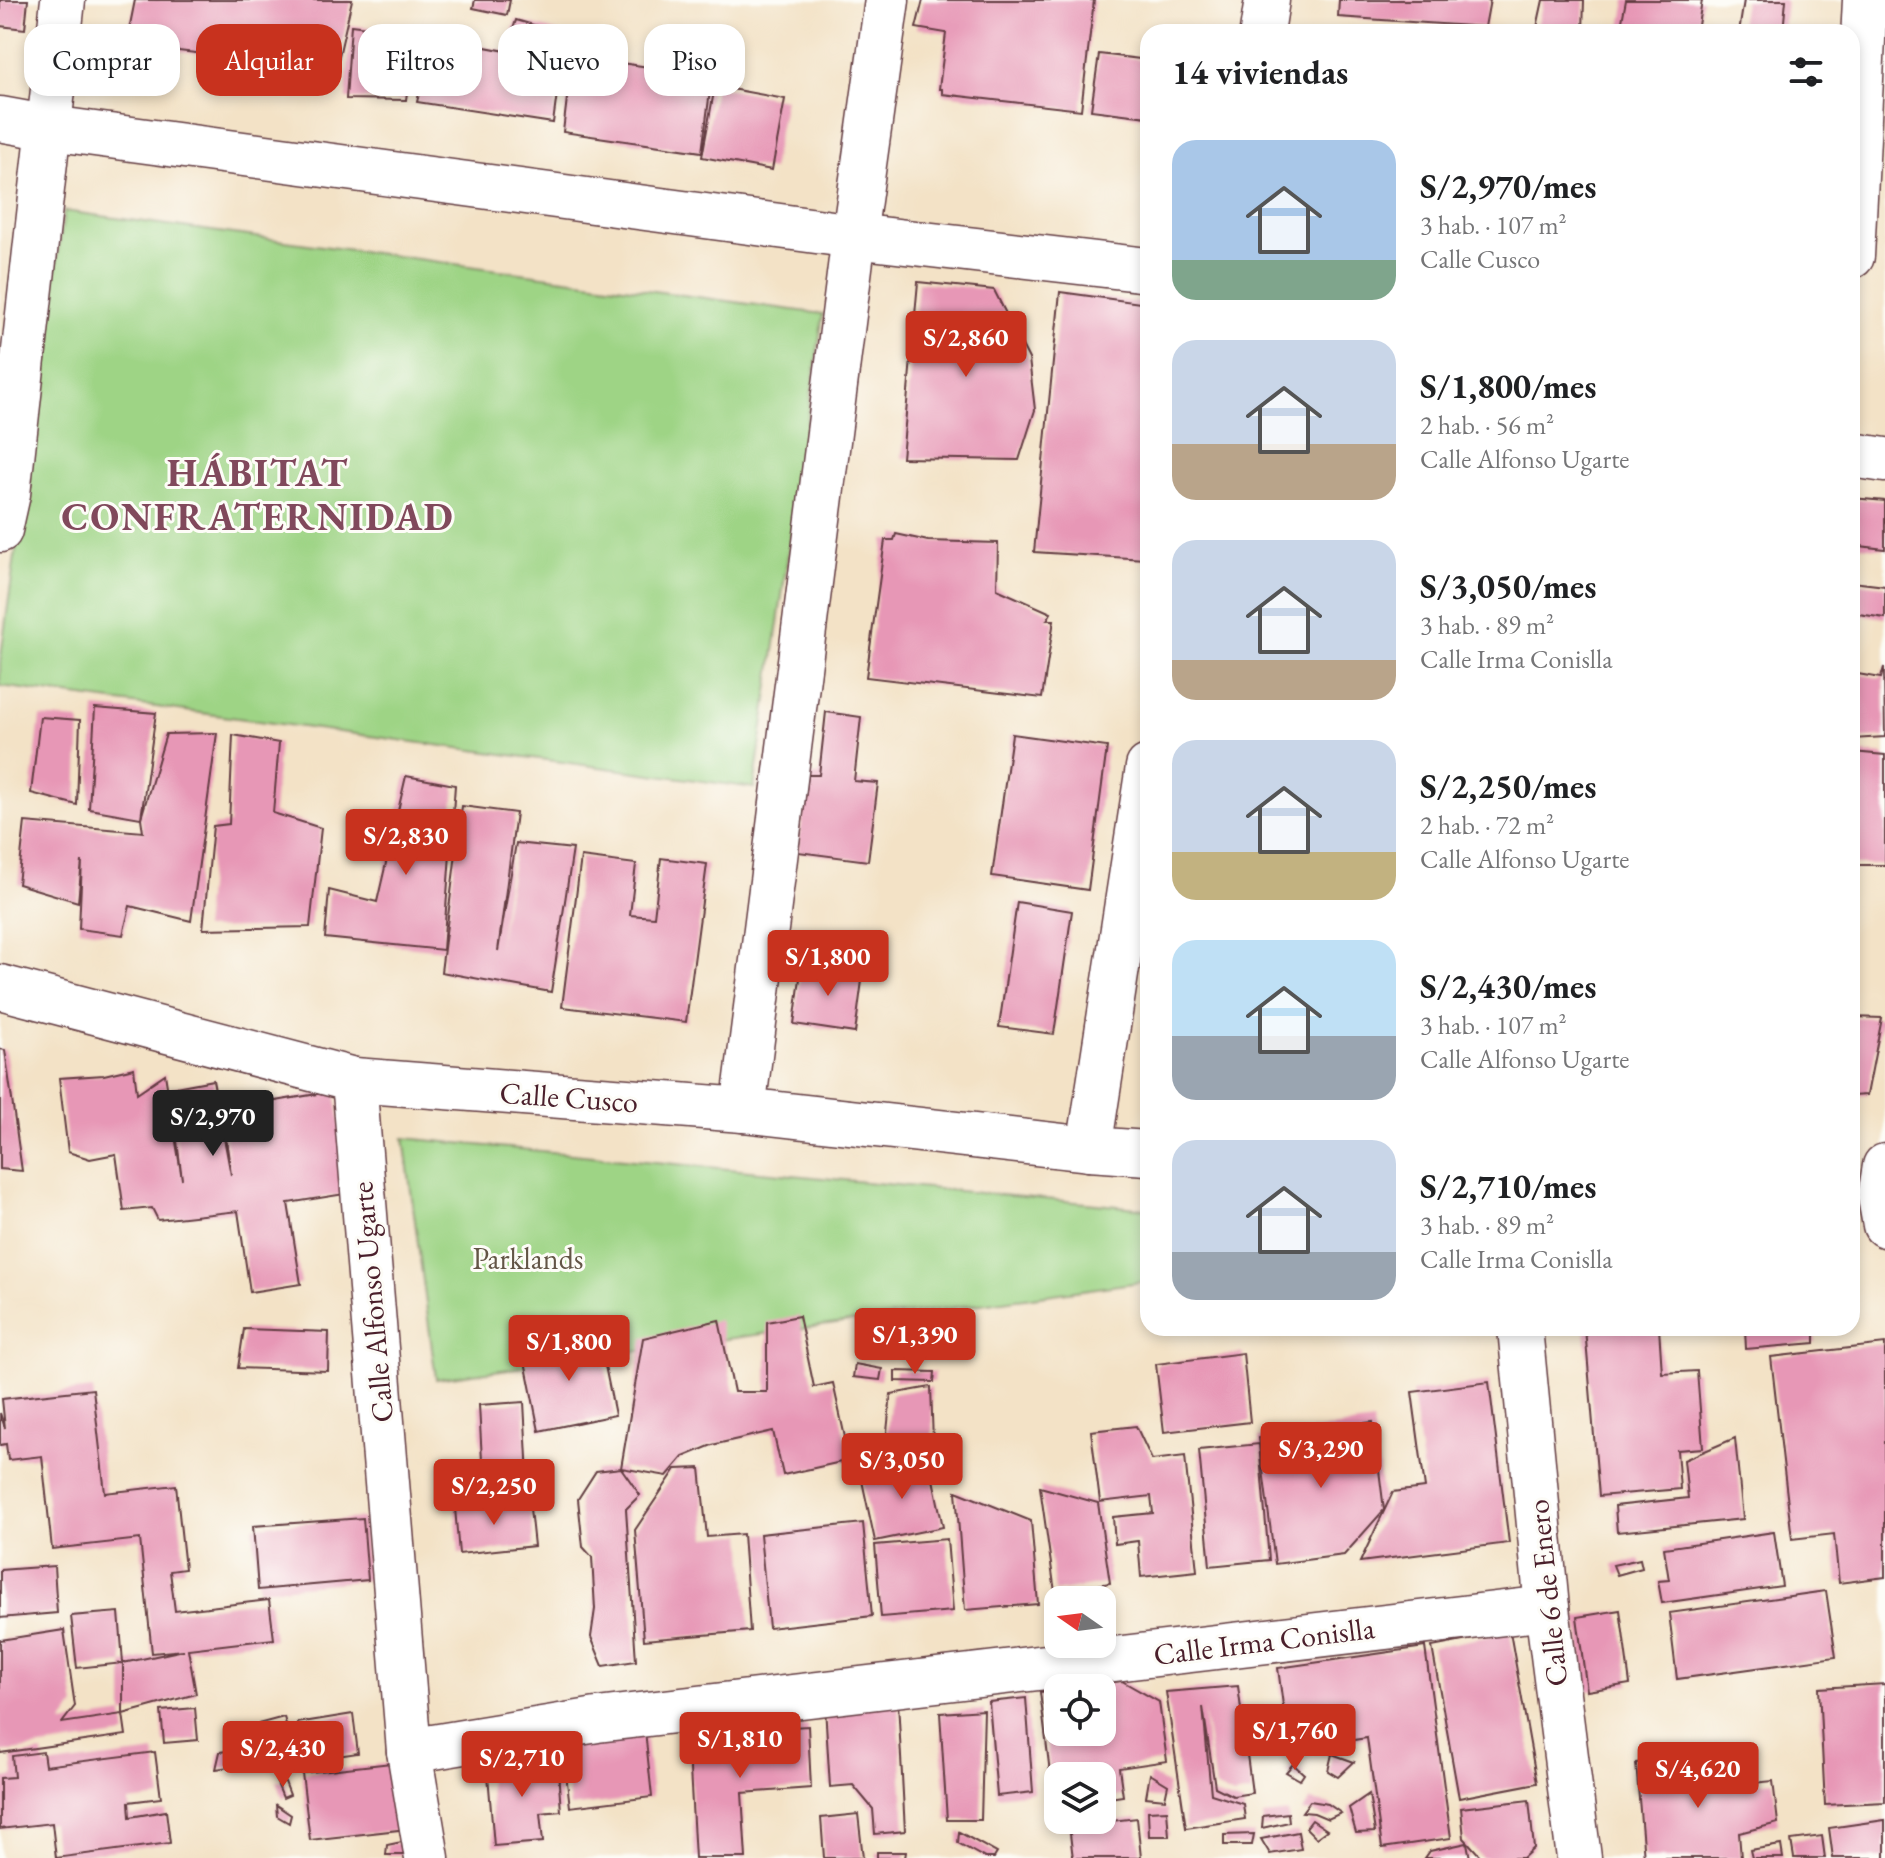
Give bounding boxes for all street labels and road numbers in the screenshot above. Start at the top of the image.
street label: Calle Cusco [498,1073,640,1121]
street label: Calle Alfonso Ugarte [342,1180,402,1424]
street label: Calle 6 de Enero [1518,1497,1576,1689]
street label: Calle Irma Conislla [1151,1608,1377,1674]

